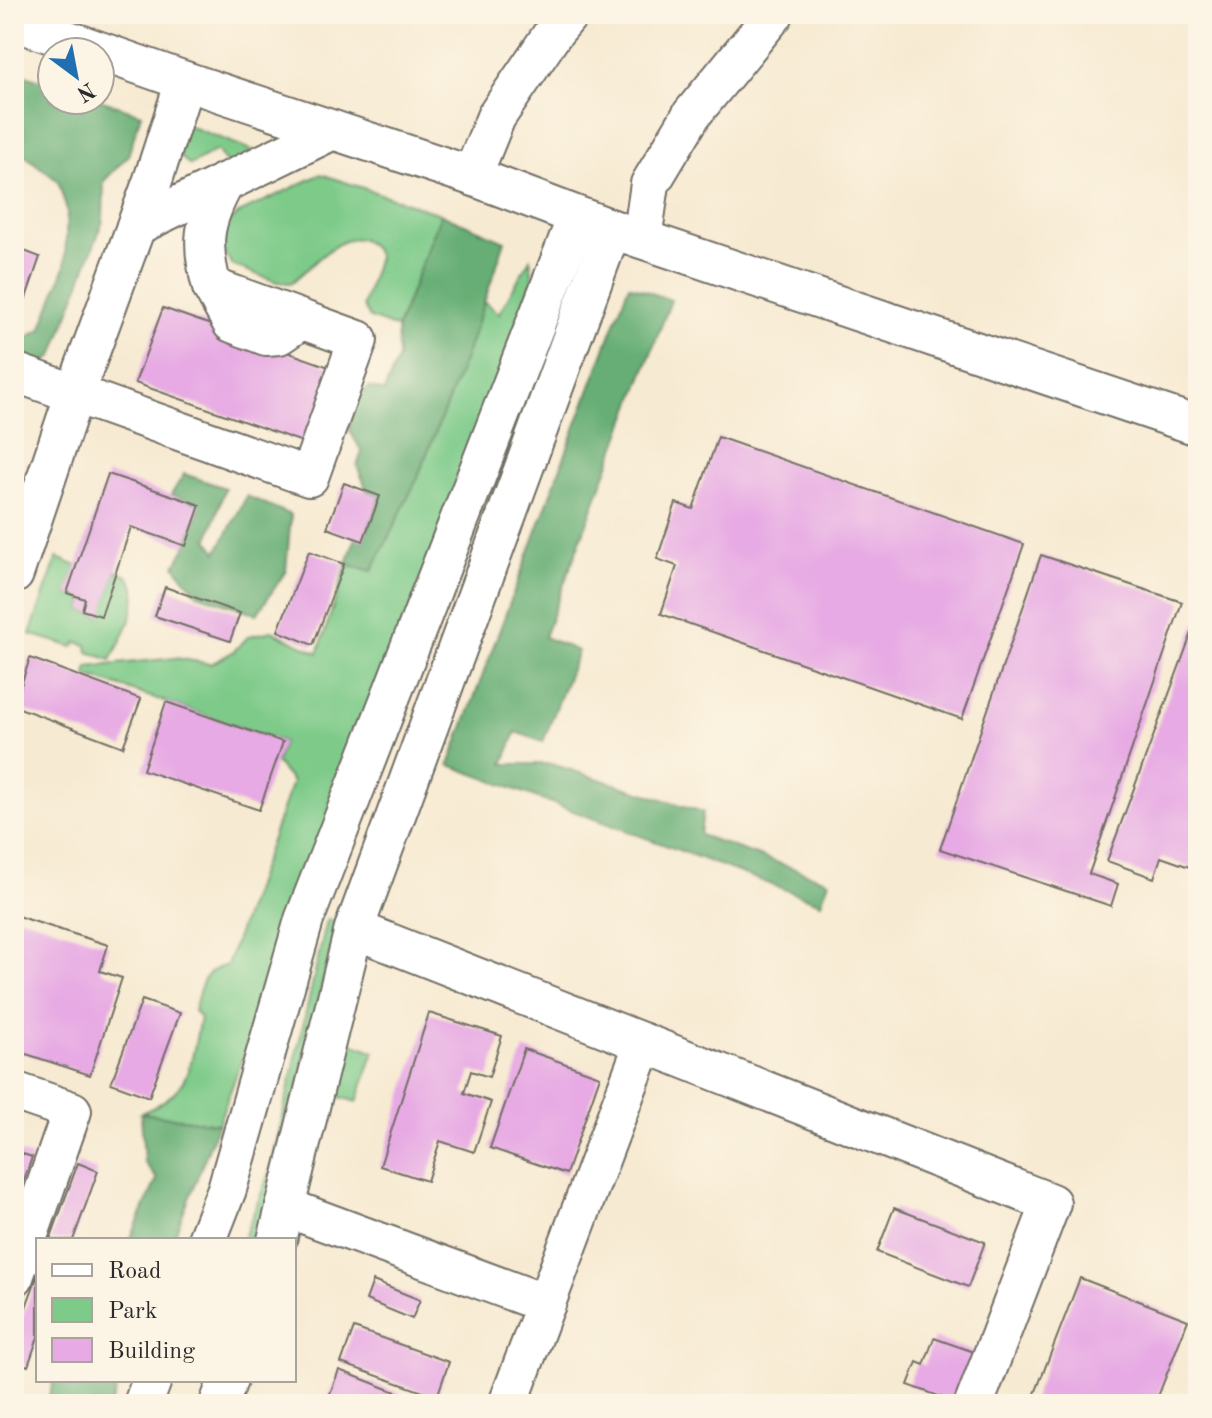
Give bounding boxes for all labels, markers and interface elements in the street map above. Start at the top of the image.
north arrow [36,36,116,116]
text: N [72,77,98,105]
legend [36,1238,296,1382]
text: Road [108,1260,161,1284]
text: Park [108,1300,157,1324]
text: Building [108,1340,195,1364]

